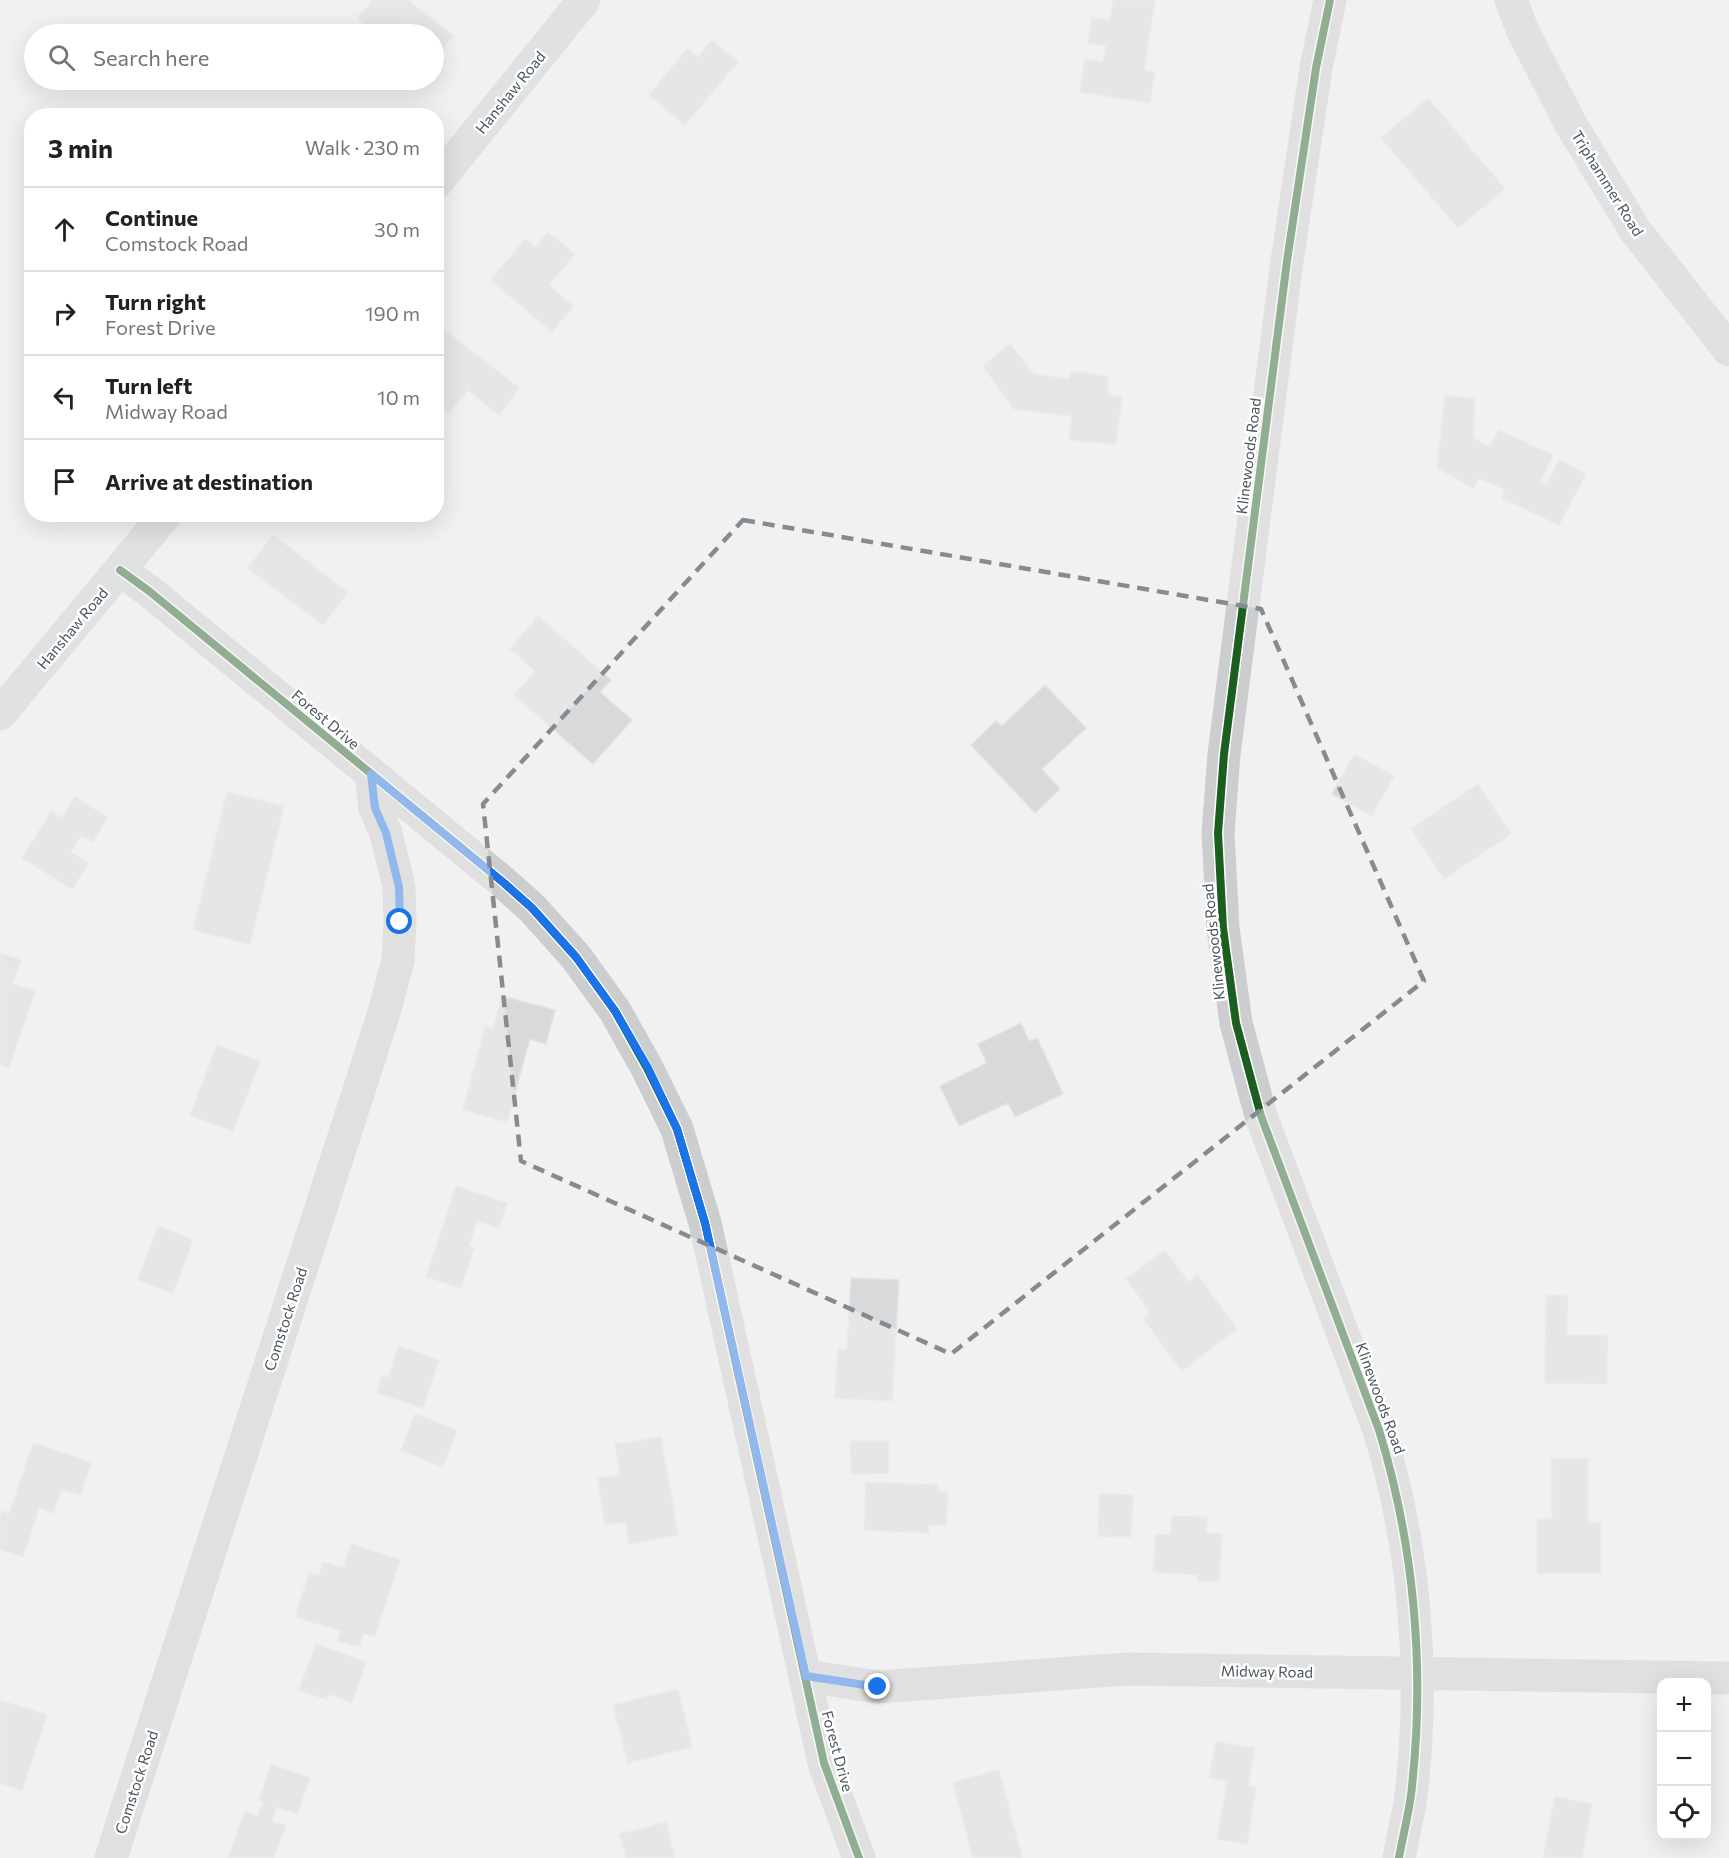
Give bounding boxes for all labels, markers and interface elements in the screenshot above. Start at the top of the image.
search box [24,24,444,90]
icon: search [45,41,78,74]
text: Search here [93,44,209,71]
street label: Hanshaw Road [471,47,549,137]
street label: Triphammer Road [1568,127,1648,239]
text: 3 min [48,132,113,163]
text: Walk · 230 m [305,135,420,159]
text: Continue [105,204,198,231]
icon: ahead [48,213,81,246]
text: 30 m [374,217,420,241]
text: Comstock Road [105,231,248,255]
text: Turn right [105,288,206,315]
icon: right [48,297,81,330]
text: 190 m [365,301,420,325]
text: Forest Drive [105,315,216,339]
text: Turn left [105,372,192,399]
icon: left [48,381,81,414]
text: 10 m [377,385,420,409]
street label: Klinewoods Road [1232,397,1264,515]
text: Midway Road [105,399,228,423]
icon: arrive [48,465,81,498]
text: Arrive at destination [105,468,313,495]
street label: Hanshaw Road [33,584,111,672]
street label: Forest Drive [288,685,364,753]
street label: Klinewoods Road [1198,883,1228,1001]
route start [386,908,412,934]
street label: Comstock Road [260,1265,310,1373]
street label: Klinewoods Road [1353,1340,1409,1456]
street label: Midway Road [1221,1661,1313,1681]
route end [864,1673,890,1699]
map controls [1657,1678,1711,1840]
button: + [1657,1678,1711,1732]
street label: Forest Drive [819,1709,857,1793]
street label: Comstock Road [111,1728,161,1836]
button: − [1657,1732,1711,1786]
button: locate [1657,1786,1711,1840]

